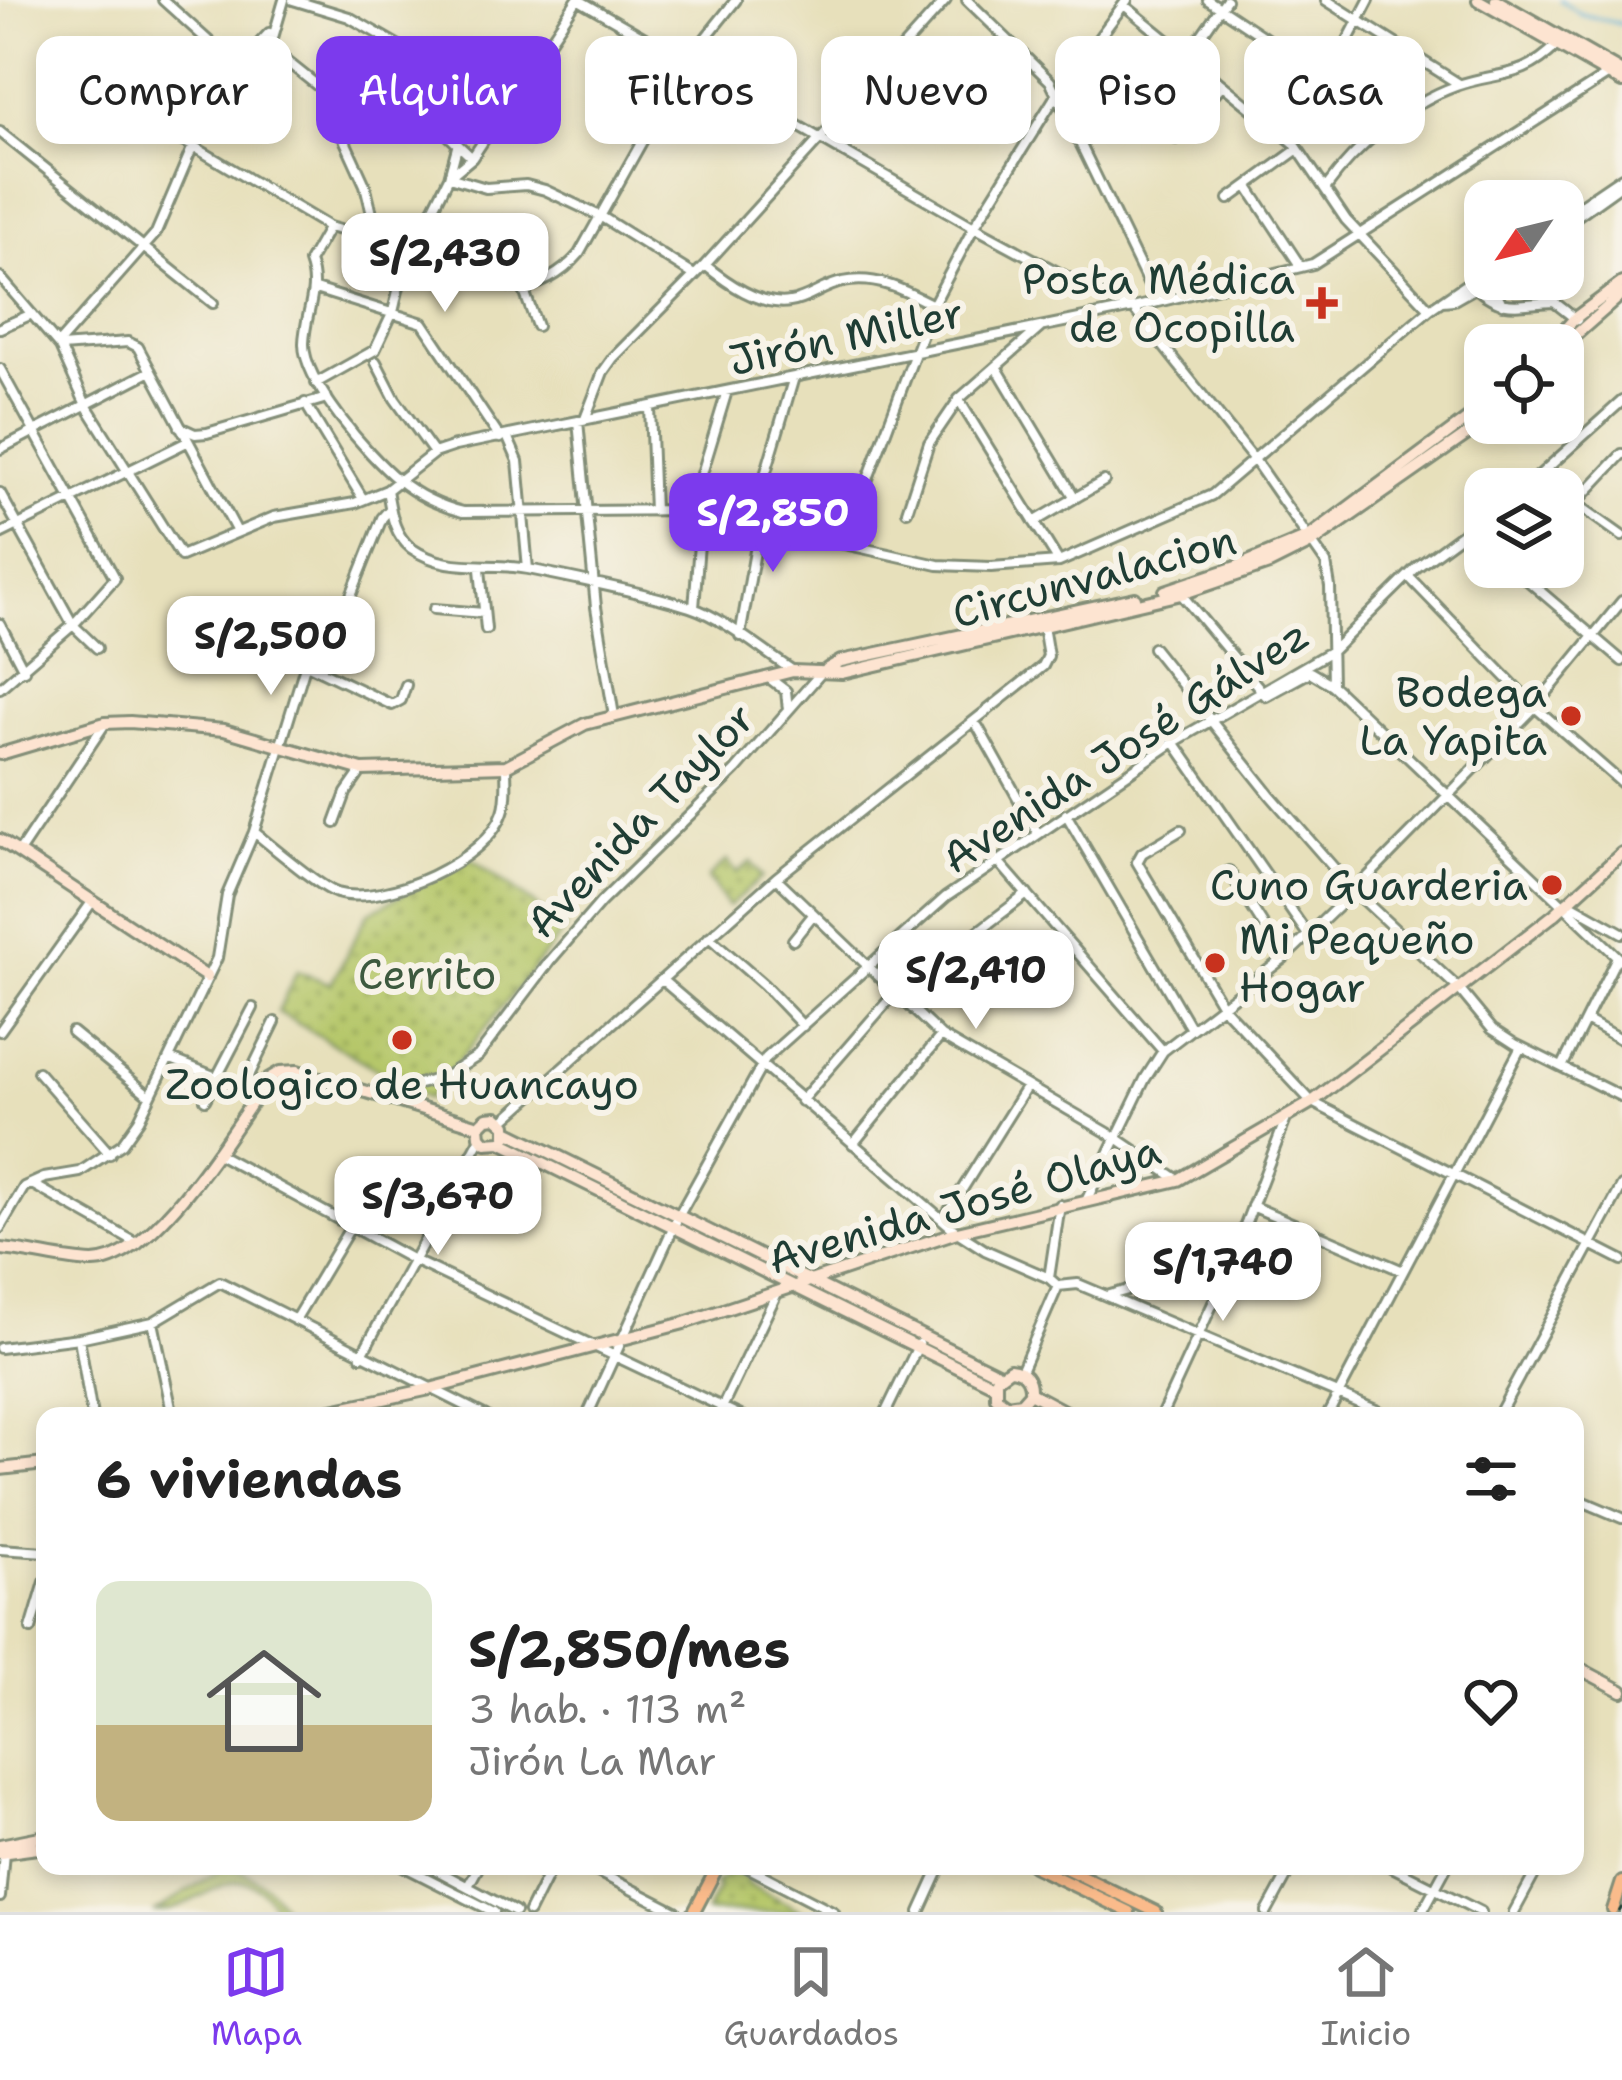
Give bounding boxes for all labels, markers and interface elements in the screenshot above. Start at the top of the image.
chip: Comprar [36,36,292,144]
chip: Alquilar [316,36,561,144]
chip: Filtros [585,36,797,144]
chip: Nuevo [821,36,1031,144]
chip: Piso [1055,36,1220,144]
chip: Casa [1244,36,1425,144]
north arrow [1464,180,1584,300]
map controls [1464,180,1584,588]
pin: S/2,430 [334,213,556,315]
text: S/2,430 [368,226,522,278]
place label: Posta Médica de Ocopilla [1022,251,1295,355]
street label: Jirón Miller [723,284,969,388]
marker: Posta Médica de Ocopilla [1306,287,1338,319]
button: locate [1464,324,1584,444]
button: layers [1464,468,1584,588]
pin: S/2,850 [662,473,884,575]
text: S/2,850 [696,486,850,538]
street label: Circunvalacion [946,511,1242,641]
pin: S/2,500 [160,596,382,698]
street label: Avenida José Gálvez [931,606,1319,886]
text: S/2,500 [194,609,348,661]
place label: Bodega La Yapita [1359,664,1547,768]
street label: Avenida Taylor [514,691,766,949]
marker: Bodega La Yapita [1558,703,1584,729]
place label: Cuno Guarderia [1210,857,1528,913]
marker: Cuno Guarderia [1539,872,1565,898]
place label: Mi Pequeño Hogar [1239,911,1475,1015]
pin: S/2,410 [865,930,1087,1032]
text: S/2,410 [905,943,1047,995]
park label: Cerrito [358,946,496,1002]
marker: Mi Pequeño Hogar [1202,950,1228,976]
marker: Zoologico de Huancayo [389,1027,415,1053]
place label: Zoologico de Huancayo [165,1056,639,1112]
street label: Avenida José Olaya [761,1121,1167,1287]
pin: S/3,670 [327,1156,549,1258]
text: S/3,670 [361,1169,515,1221]
pin: S/1,740 [1112,1222,1334,1324]
text: S/1,740 [1152,1235,1294,1287]
text: 6 viviendas [96,1445,402,1513]
icon: filters [1458,1446,1524,1512]
text: S/2,850/mes [468,1615,790,1683]
icon: home [192,1629,336,1773]
icon: heart [1458,1668,1524,1734]
text: 3 hab. · 113 m² [468,1683,747,1735]
text: Jirón La Mar [468,1735,717,1787]
tab: Mapa [211,1939,302,2056]
tab: Guardados [724,1939,899,2056]
tab: Inicio [1321,1939,1411,2056]

